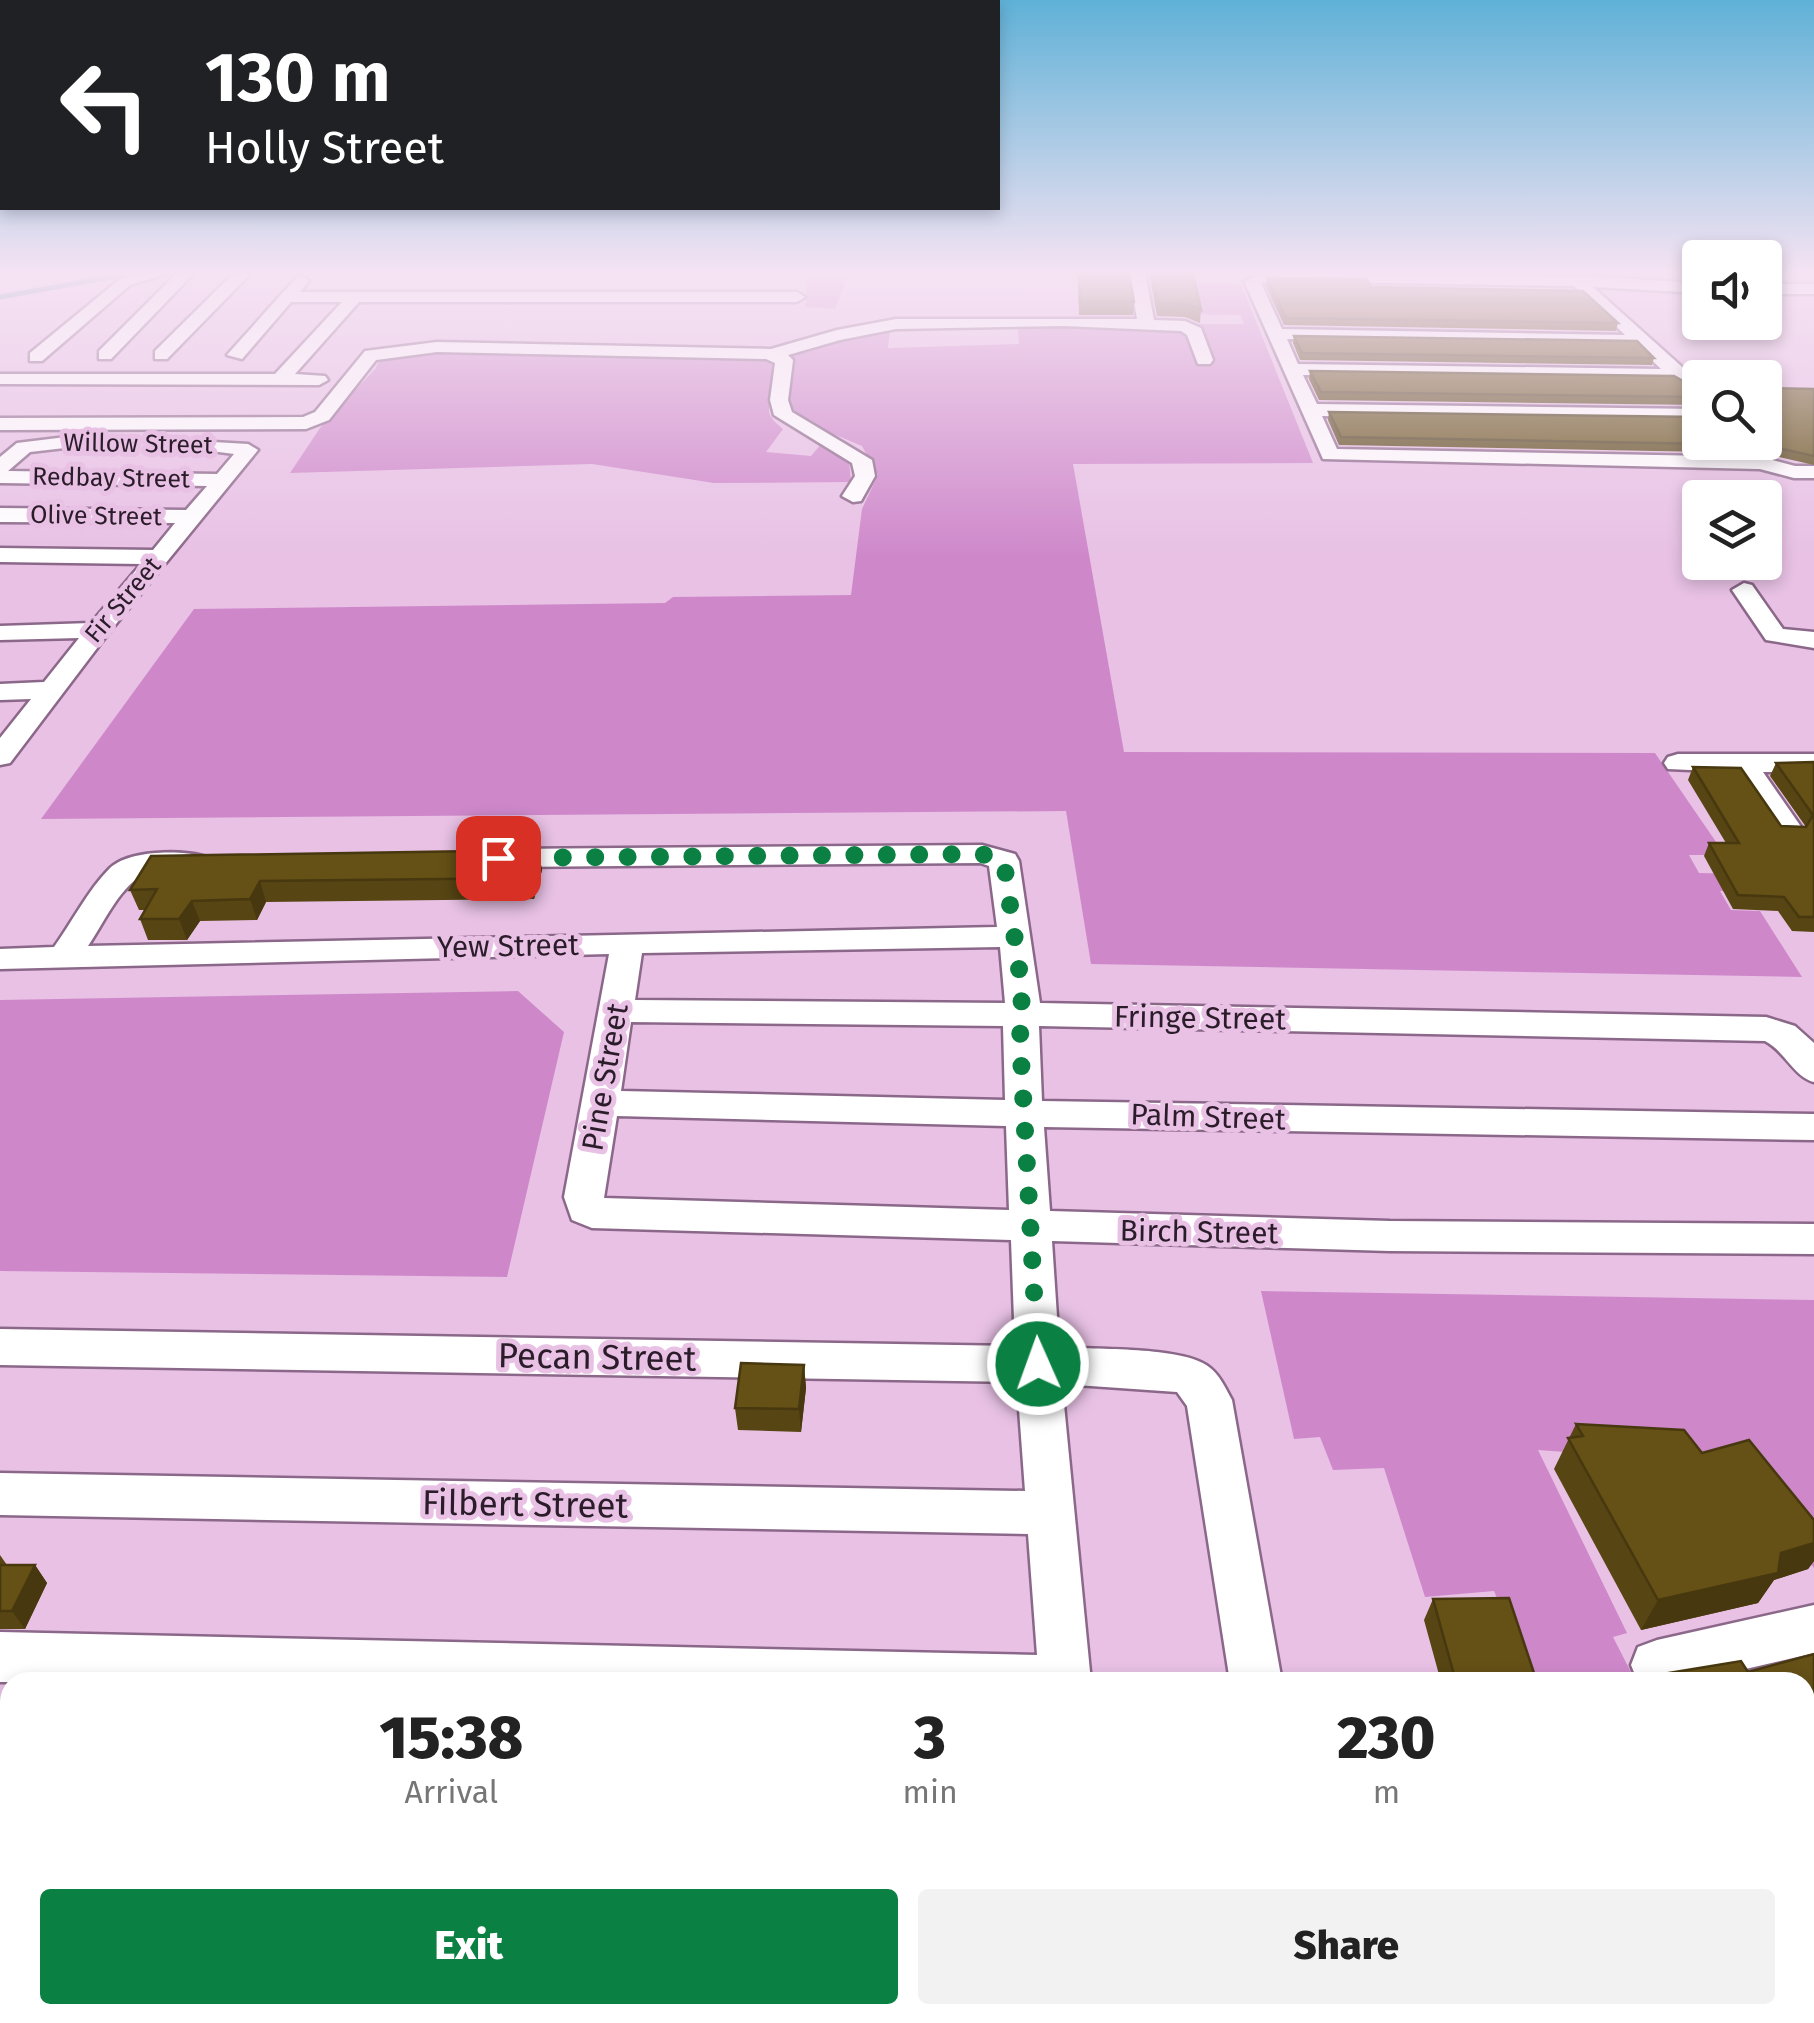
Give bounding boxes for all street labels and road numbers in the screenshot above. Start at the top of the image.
street label: Willow Street [63,428,214,460]
street label: Redbay Street [32,462,191,494]
street label: Olive Street [30,500,163,532]
street label: Fir Street [79,550,168,649]
street label: Yew Street [437,927,579,965]
street label: Fringe Street [1114,999,1287,1038]
street label: Pine Street [574,1000,636,1154]
street label: Palm Street [1130,1096,1287,1138]
street label: Birch Street [1119,1213,1279,1251]
street label: Pecan Street [497,1334,697,1380]
street label: Filbert Street [421,1481,629,1527]

